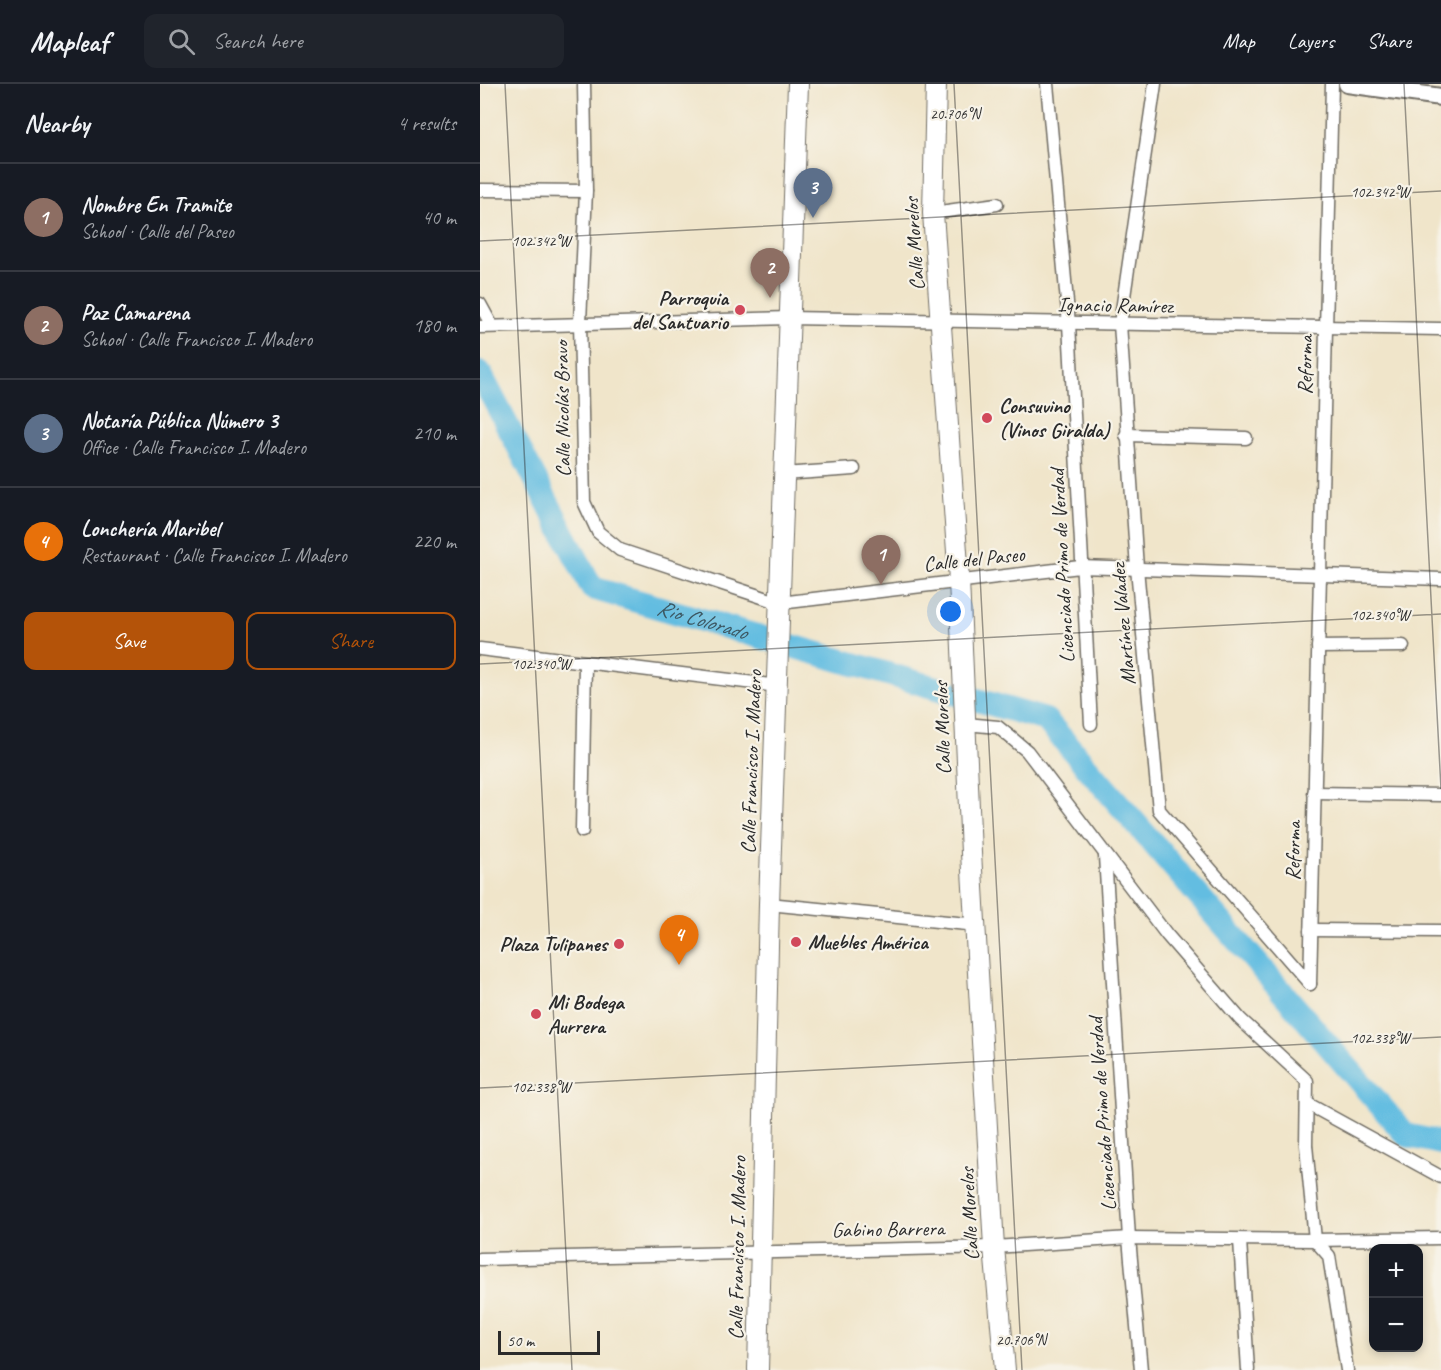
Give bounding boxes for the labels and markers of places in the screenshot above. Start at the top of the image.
pin: 3 [794,168,832,218]
pin: 2 [750,248,790,298]
place label: Parroquia del Santuario [632,285,729,335]
marker: Parroquia del Santuario [733,303,747,317]
place label: Consuvino (Vinos Giralda) [999,393,1111,443]
marker: Consuvino (Vinos Giralda) [980,411,994,425]
pin: 1 [862,536,900,585]
pin: 4 [660,916,698,965]
place label: Muebles América [808,929,929,955]
place label: Plaza Tulipanes [499,931,610,957]
marker: Muebles América [789,935,803,949]
marker: Plaza Tulipanes [612,937,626,951]
place label: Mi Bodega Aurrera [548,989,625,1039]
marker: Mi Bodega Aurrera [529,1007,543,1021]

